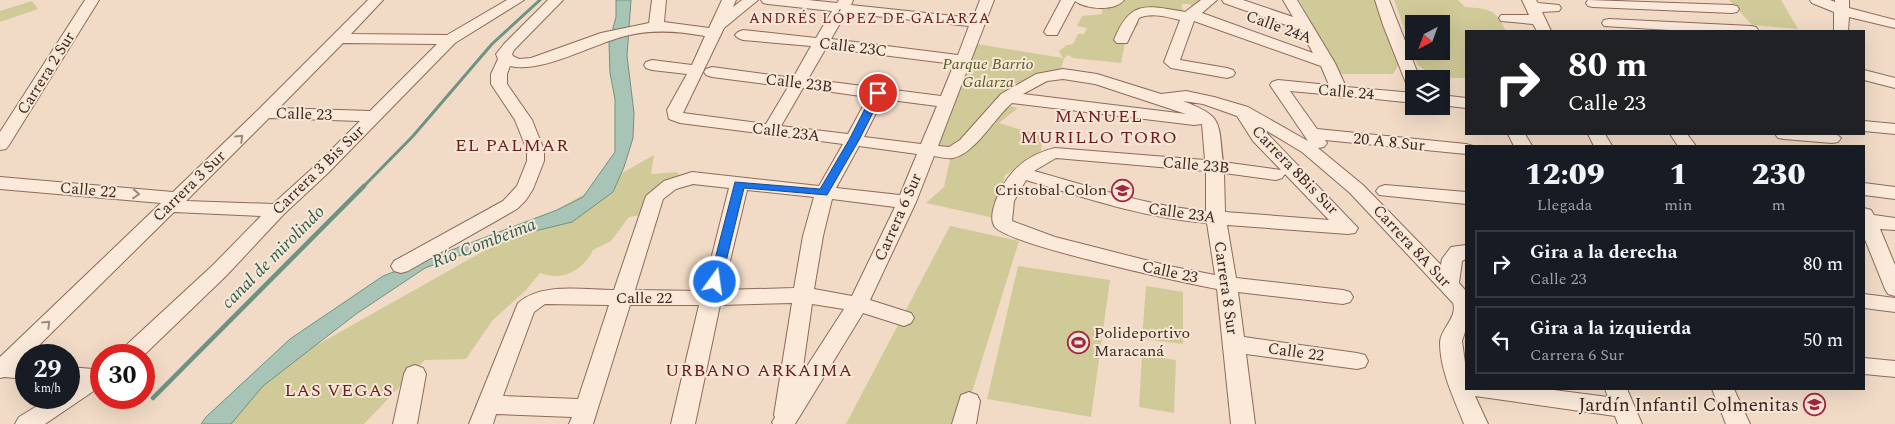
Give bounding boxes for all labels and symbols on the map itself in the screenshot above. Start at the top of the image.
street label: Calle 24A [1243,4,1315,50]
district label: ANDRÉS LÓPEZ DE GALARZA [749,7,991,30]
north arrow [1405,15,1450,60]
street label: Carrera 2 Sur [11,27,81,119]
street label: Calle 23C [818,31,888,63]
park label: Parque Barrio Galarza [942,52,1034,94]
street label: Calle 23B [764,67,834,99]
pin [857,72,899,114]
street label: Calle 24 [1317,78,1375,106]
street label: Calle 23 [275,101,333,127]
district label: MANUEL MURILLO TORO [1020,103,1178,151]
street label: Calle 23A [751,116,821,148]
street label: Carrera 3 Bis Sur [266,120,370,220]
street label: Carrera 8Bis Sur [1246,120,1344,220]
street label: 20 A 8 Sur [1352,126,1426,158]
district label: EL PALMAR [455,132,569,159]
one-way arrow [234,134,243,143]
street label: Carrera 3 Sur [147,145,231,227]
street label: Calle 23B [1162,150,1230,180]
street label: Carrera 6 Sur [868,169,928,265]
street label: Calle 22 [59,176,117,204]
place label: Cristobal Colon [995,178,1107,202]
school or university icon: Cristobal Colon [1111,178,1135,202]
one-way arrow [132,188,140,199]
street label: Calle 23A [1146,196,1218,230]
water label: canal de mirolindo [215,199,331,315]
street label: Carrera 8A Sur [1367,199,1457,293]
water label: Río Combeima [428,211,540,275]
street label: Carrera 8 Sur [1208,240,1244,336]
street label: Calle 23 [1140,254,1200,290]
position arrow [688,255,740,307]
street label: Calle 22 [616,286,672,310]
one-way arrow [42,321,51,330]
place label: Polideportivo Maracaná [1094,321,1190,363]
sports icon: Polideportivo Maracaná [1066,330,1090,354]
street label: Calle 22 [1266,336,1326,368]
speed limit sign: 30 [90,344,155,409]
district label: URBANO ARKAIMA [665,357,853,384]
district label: LAS VEGAS [284,377,394,404]
place label: Jardín Infantil Colmenitas [1578,391,1799,420]
school or university icon: Jardín Infantil Colmenitas [1803,393,1827,417]

